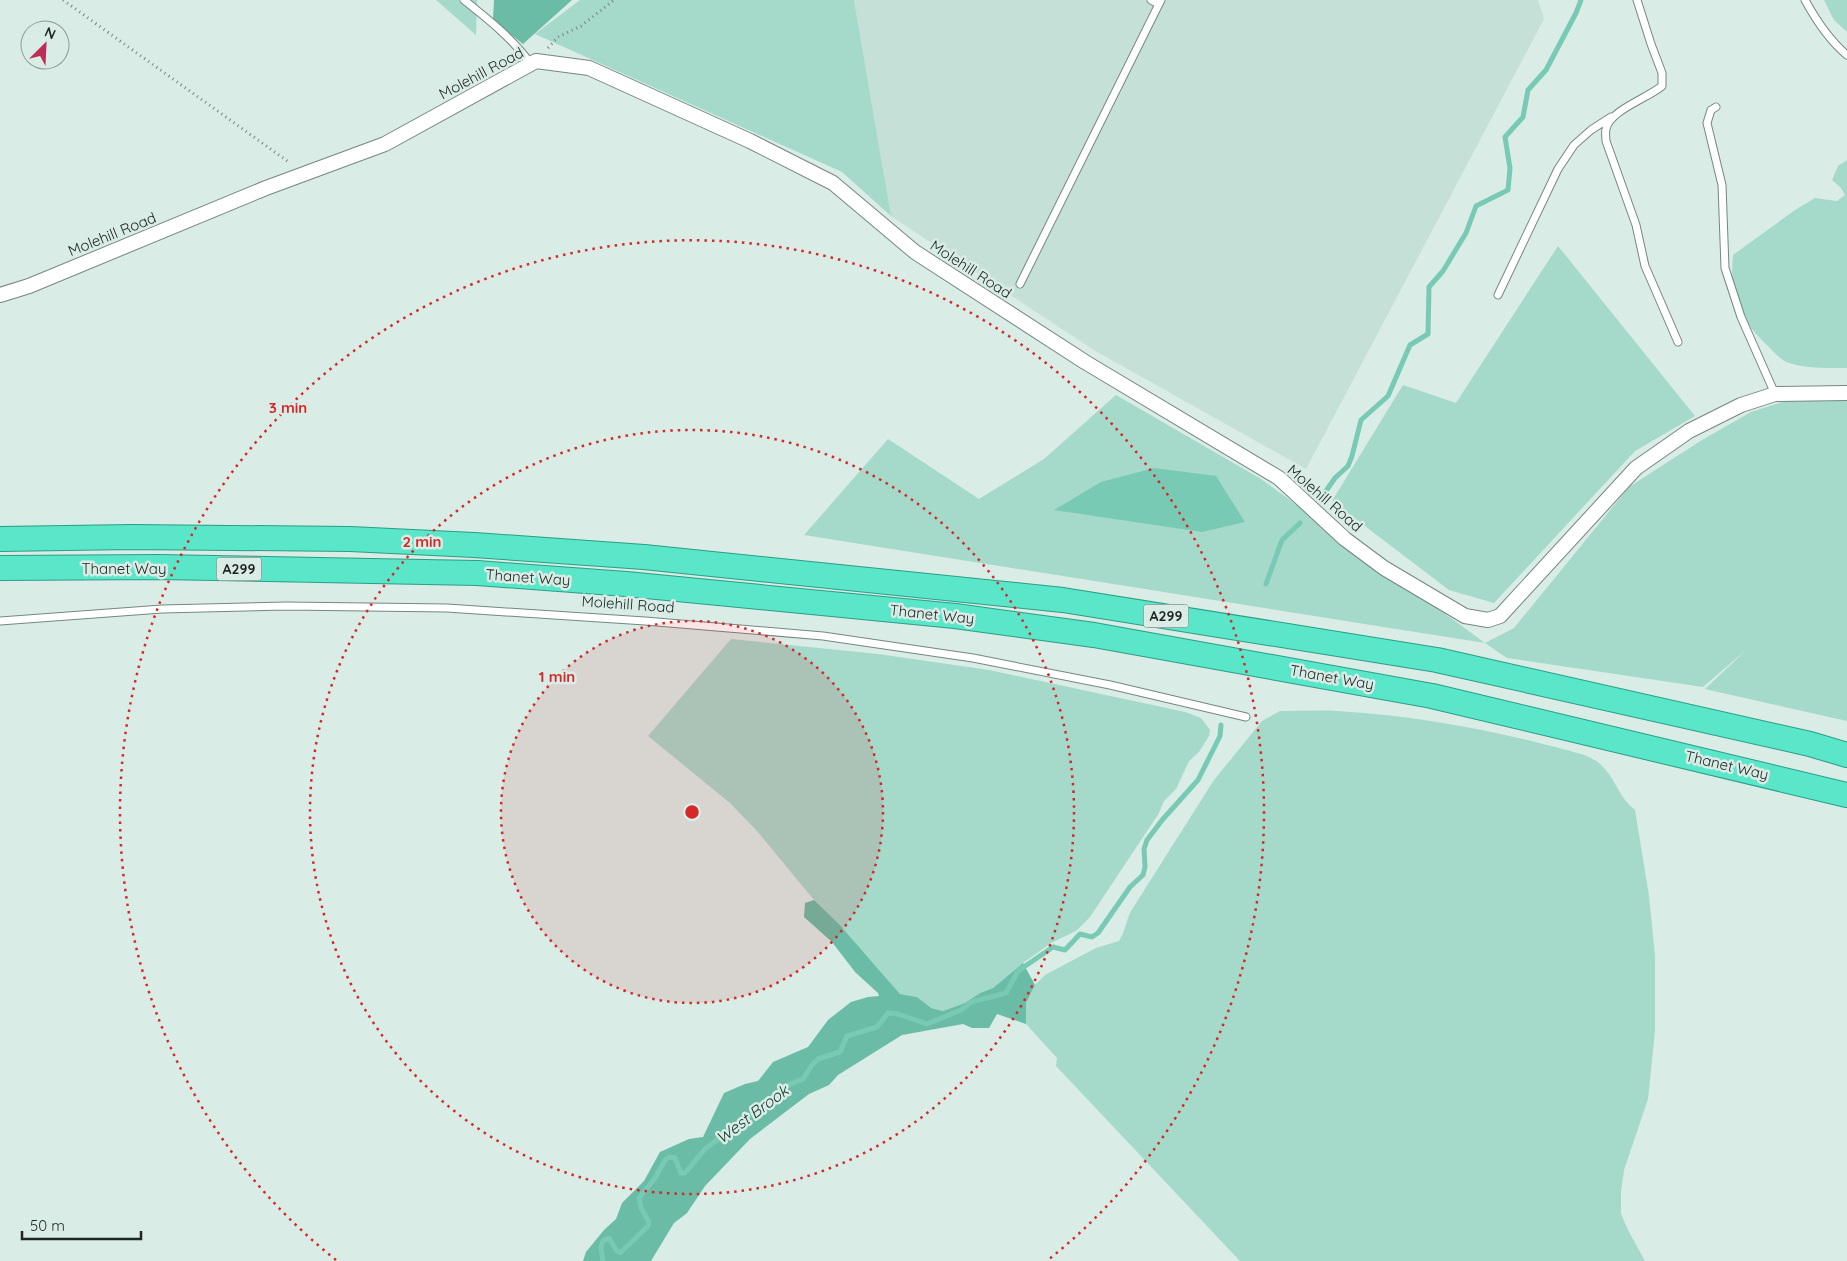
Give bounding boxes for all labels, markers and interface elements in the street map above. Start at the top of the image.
north arrow [20,20,70,70]
text: N [42,23,59,43]
street label: Molehill Road [435,43,527,103]
street label: Molehill Road [65,208,159,260]
street label: Molehill Road [927,236,1015,302]
text: 3 min [269,398,307,417]
street label: Molehill Road [1284,460,1366,536]
text: 2 min [402,532,442,551]
road number: A299 [216,558,262,580]
street label: Thanet Way [82,559,166,578]
street label: Thanet Way [485,565,571,589]
street label: Molehill Road [581,591,675,617]
street label: Thanet Way [889,600,975,628]
road number: A299 [1144,604,1188,628]
street label: Thanet Way [1289,660,1375,694]
text: 1 min [539,667,575,686]
street label: Thanet Way [1683,746,1771,784]
centre of rings [683,803,701,821]
water label: West Brook [712,1079,793,1148]
scale bar [22,1208,141,1240]
text: 50 m [30,1216,65,1235]

